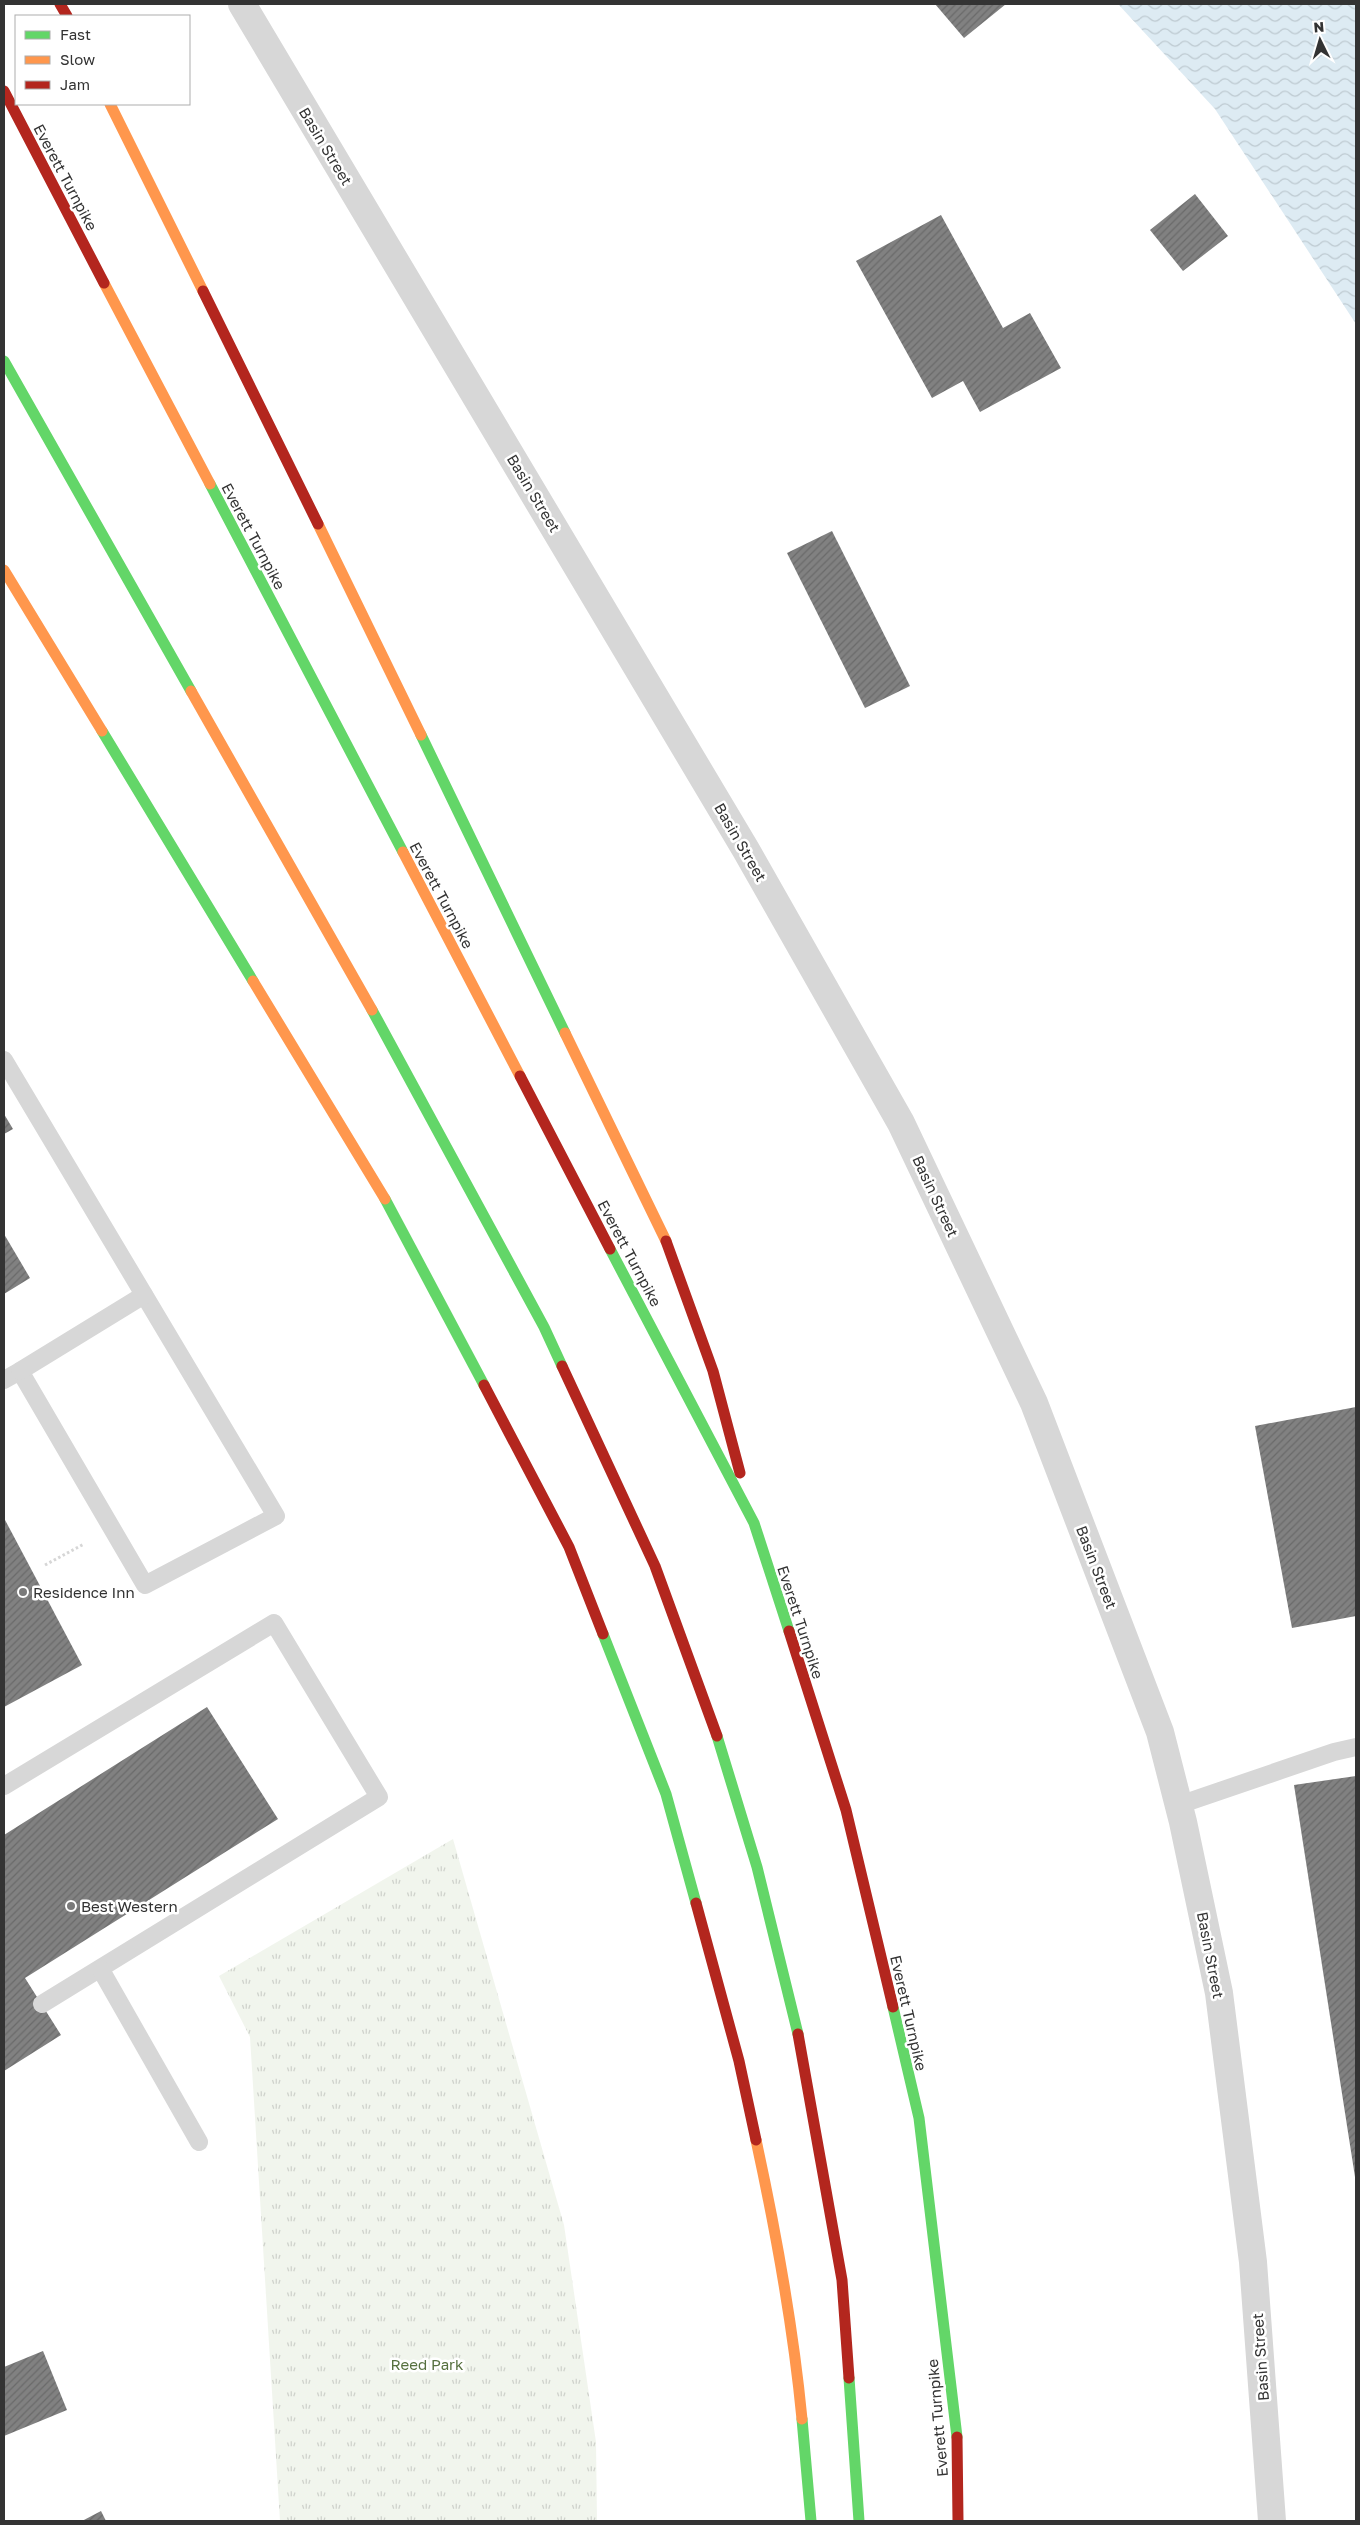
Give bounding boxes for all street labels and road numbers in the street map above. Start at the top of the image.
street label: Basin Street [296,104,356,188]
street label: Everett Turnpike [30,121,102,234]
street label: Basin Street [504,451,564,535]
street label: Everett Turnpike [218,480,290,593]
street label: Basin Street [711,799,771,885]
street label: Everett Turnpike [406,839,478,952]
street label: Basin Street [909,1152,963,1240]
street label: Everett Turnpike [594,1197,666,1310]
street label: Basin Street [1073,1523,1121,1611]
street label: Everett Turnpike [774,1563,828,1681]
street label: Basin Street [1194,1910,1228,2000]
street label: Everett Turnpike [887,1953,931,2073]
street label: Basin Street [1248,2313,1272,2401]
street label: Everett Turnpike [923,2358,951,2478]

